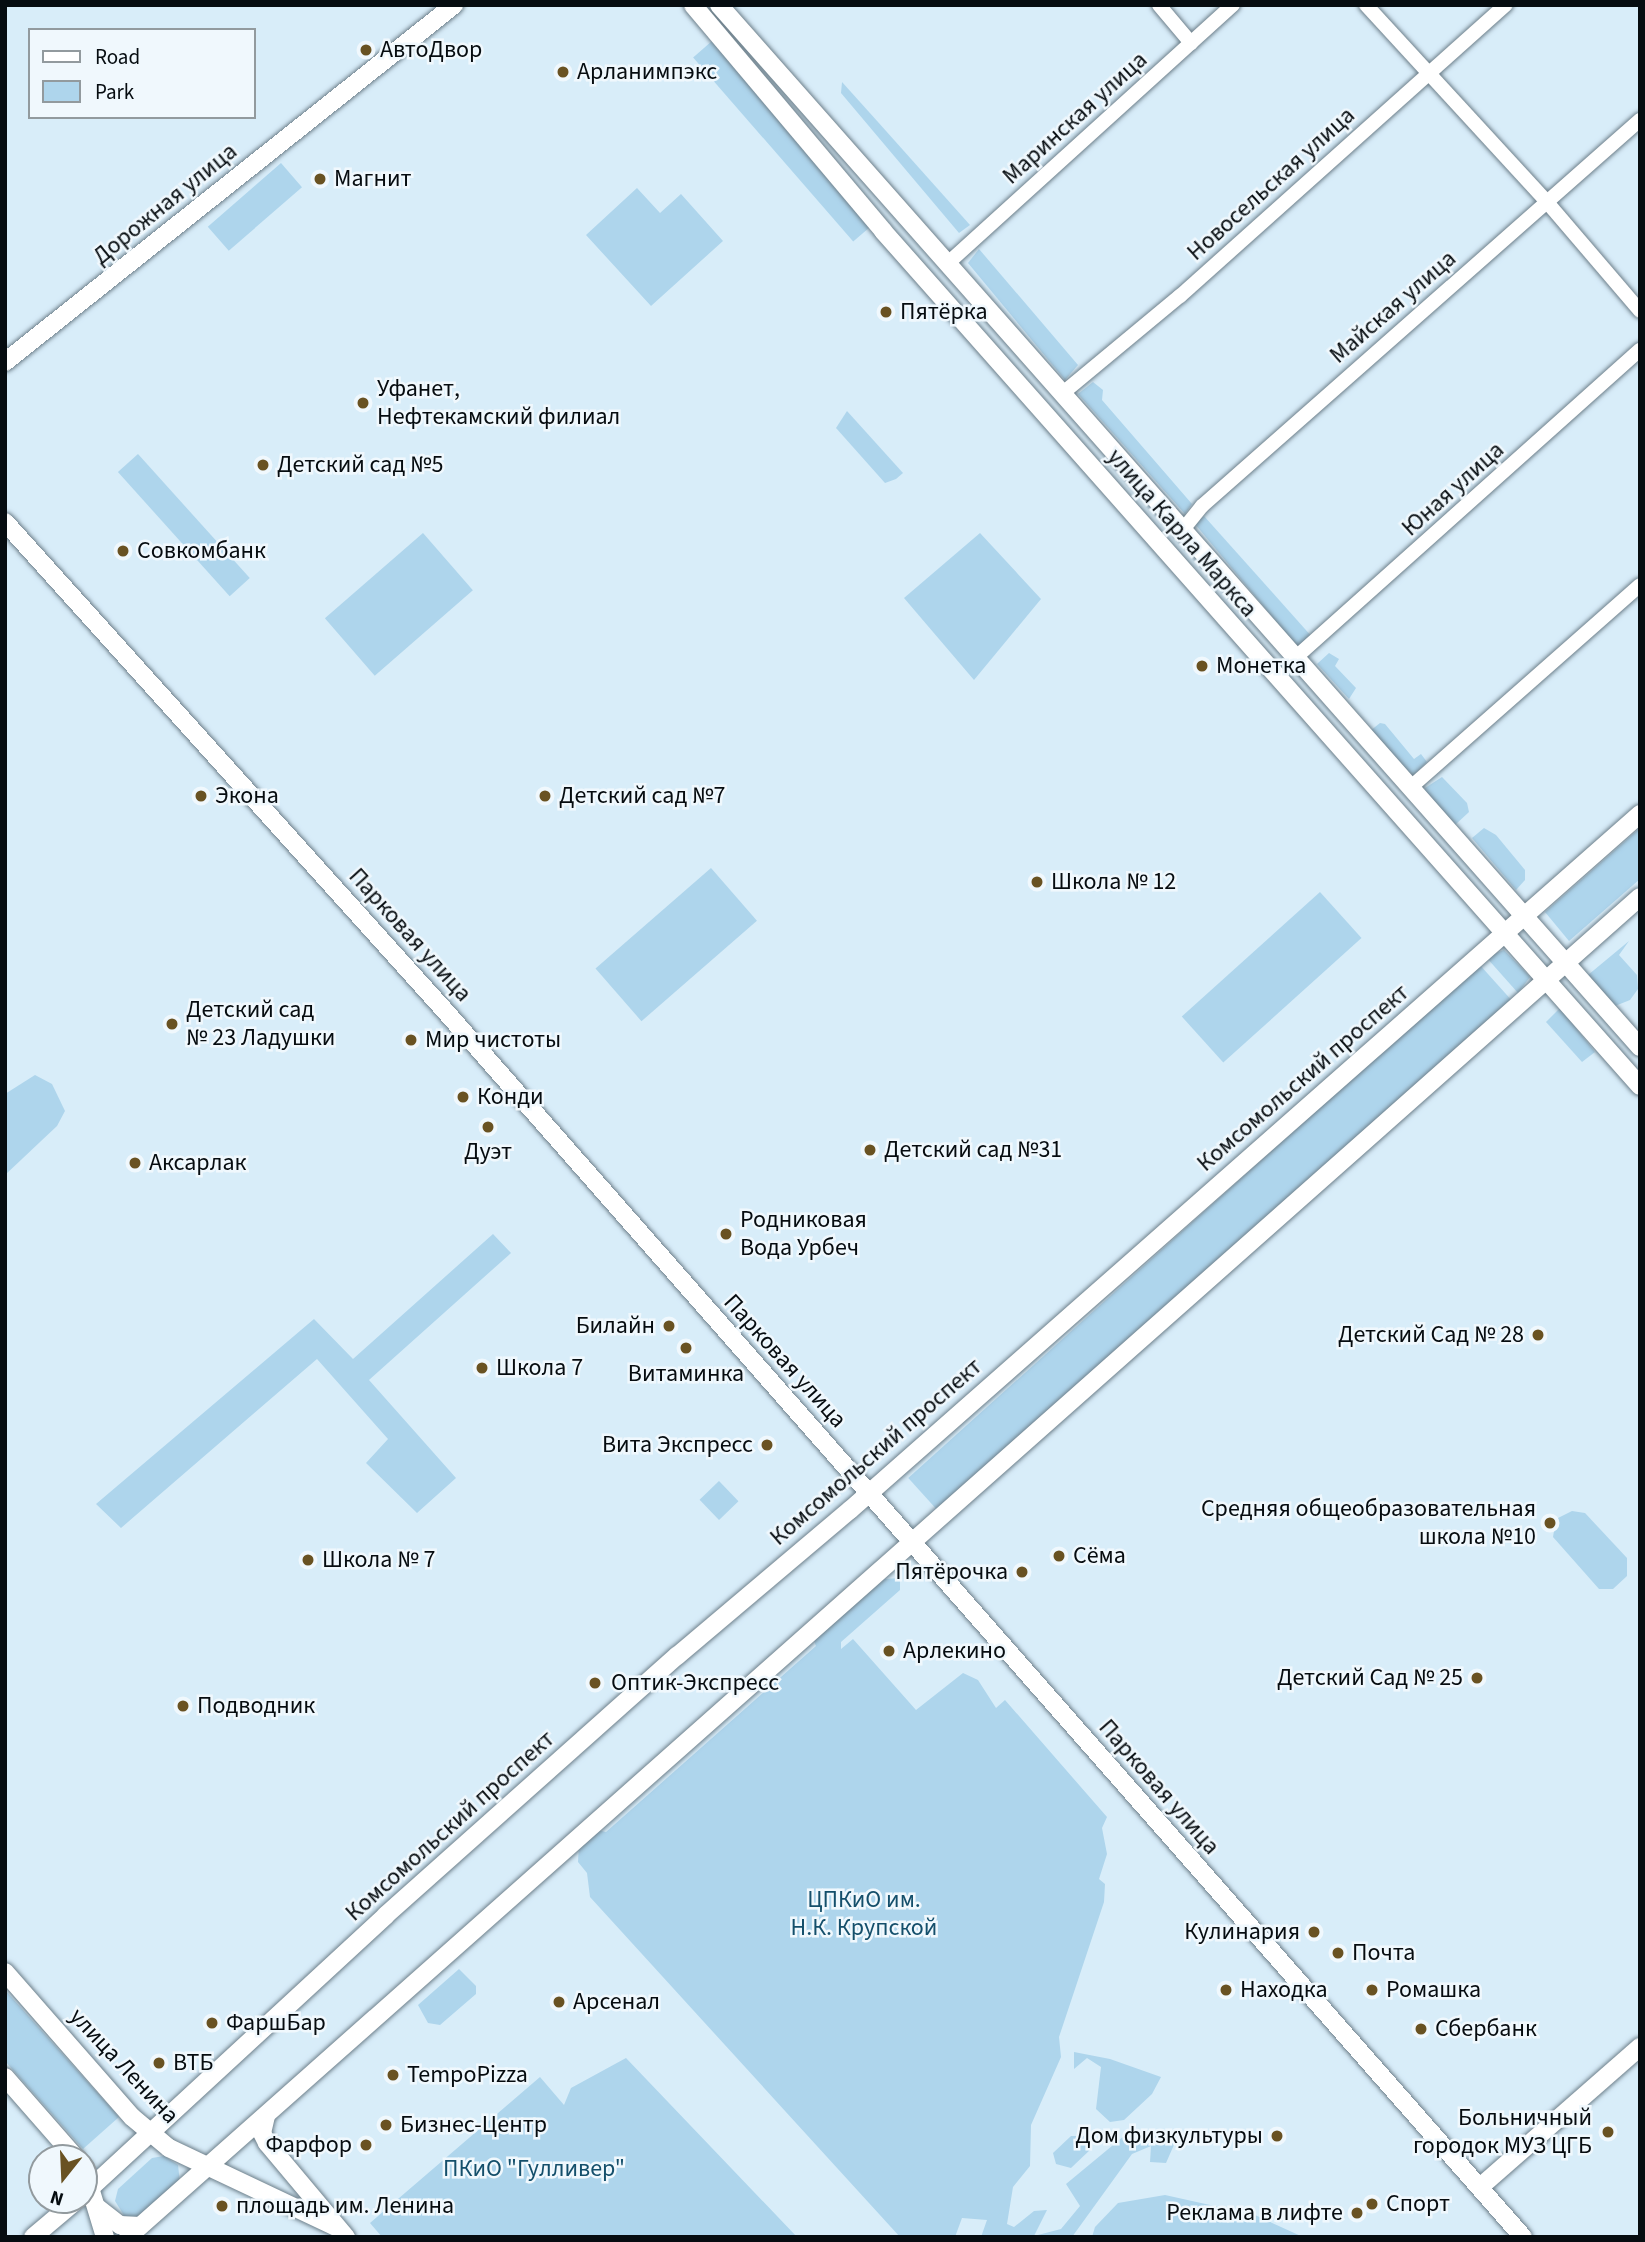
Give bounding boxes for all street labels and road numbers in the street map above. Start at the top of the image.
street label: Маринская улица [997,46,1153,190]
street label: Новосельская улица [1181,101,1361,267]
street label: Дорожная улица [87,137,243,271]
street label: Майская улица [1324,244,1462,370]
street label: Юная улица [1396,436,1510,542]
street label: улица Карла Маркса [1101,443,1263,623]
street label: Парковая улица [343,862,477,1008]
street label: Комсомольский проспект [1191,978,1415,1178]
street label: Парковая улица [718,1288,852,1434]
street label: Комсомольский проспект [764,1352,988,1552]
street label: Парковая улица [1092,1714,1226,1860]
street label: Комсомольский проспект [340,1725,560,1927]
street label: улица Ленина [63,2002,185,2130]

